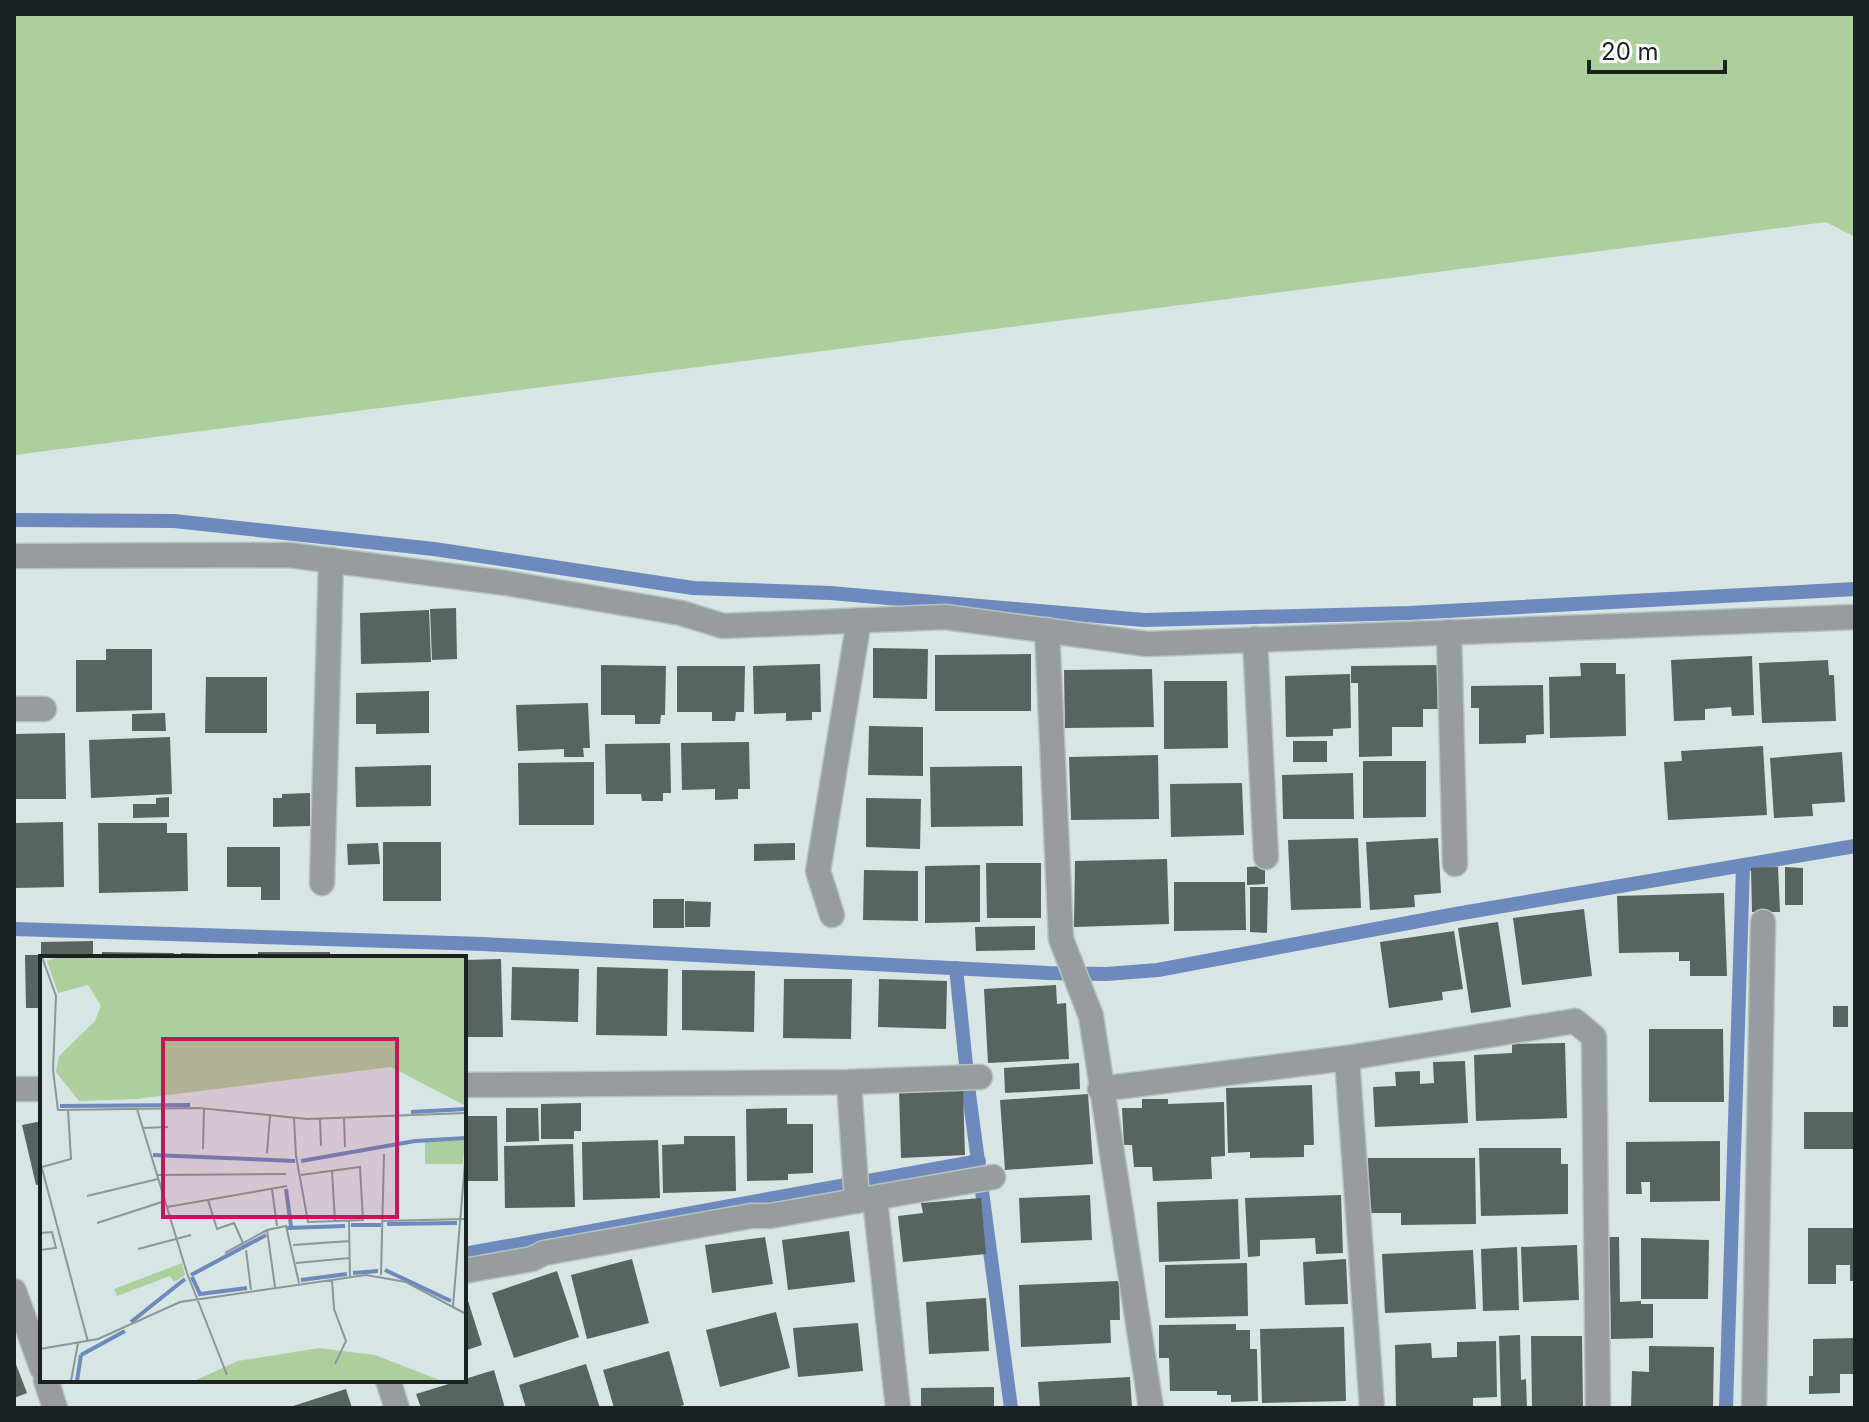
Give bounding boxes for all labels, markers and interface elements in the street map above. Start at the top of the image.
scale bar [1589,24,1725,74]
text: 20 m [1601,37,1659,66]
inset map [40,956,466,1382]

